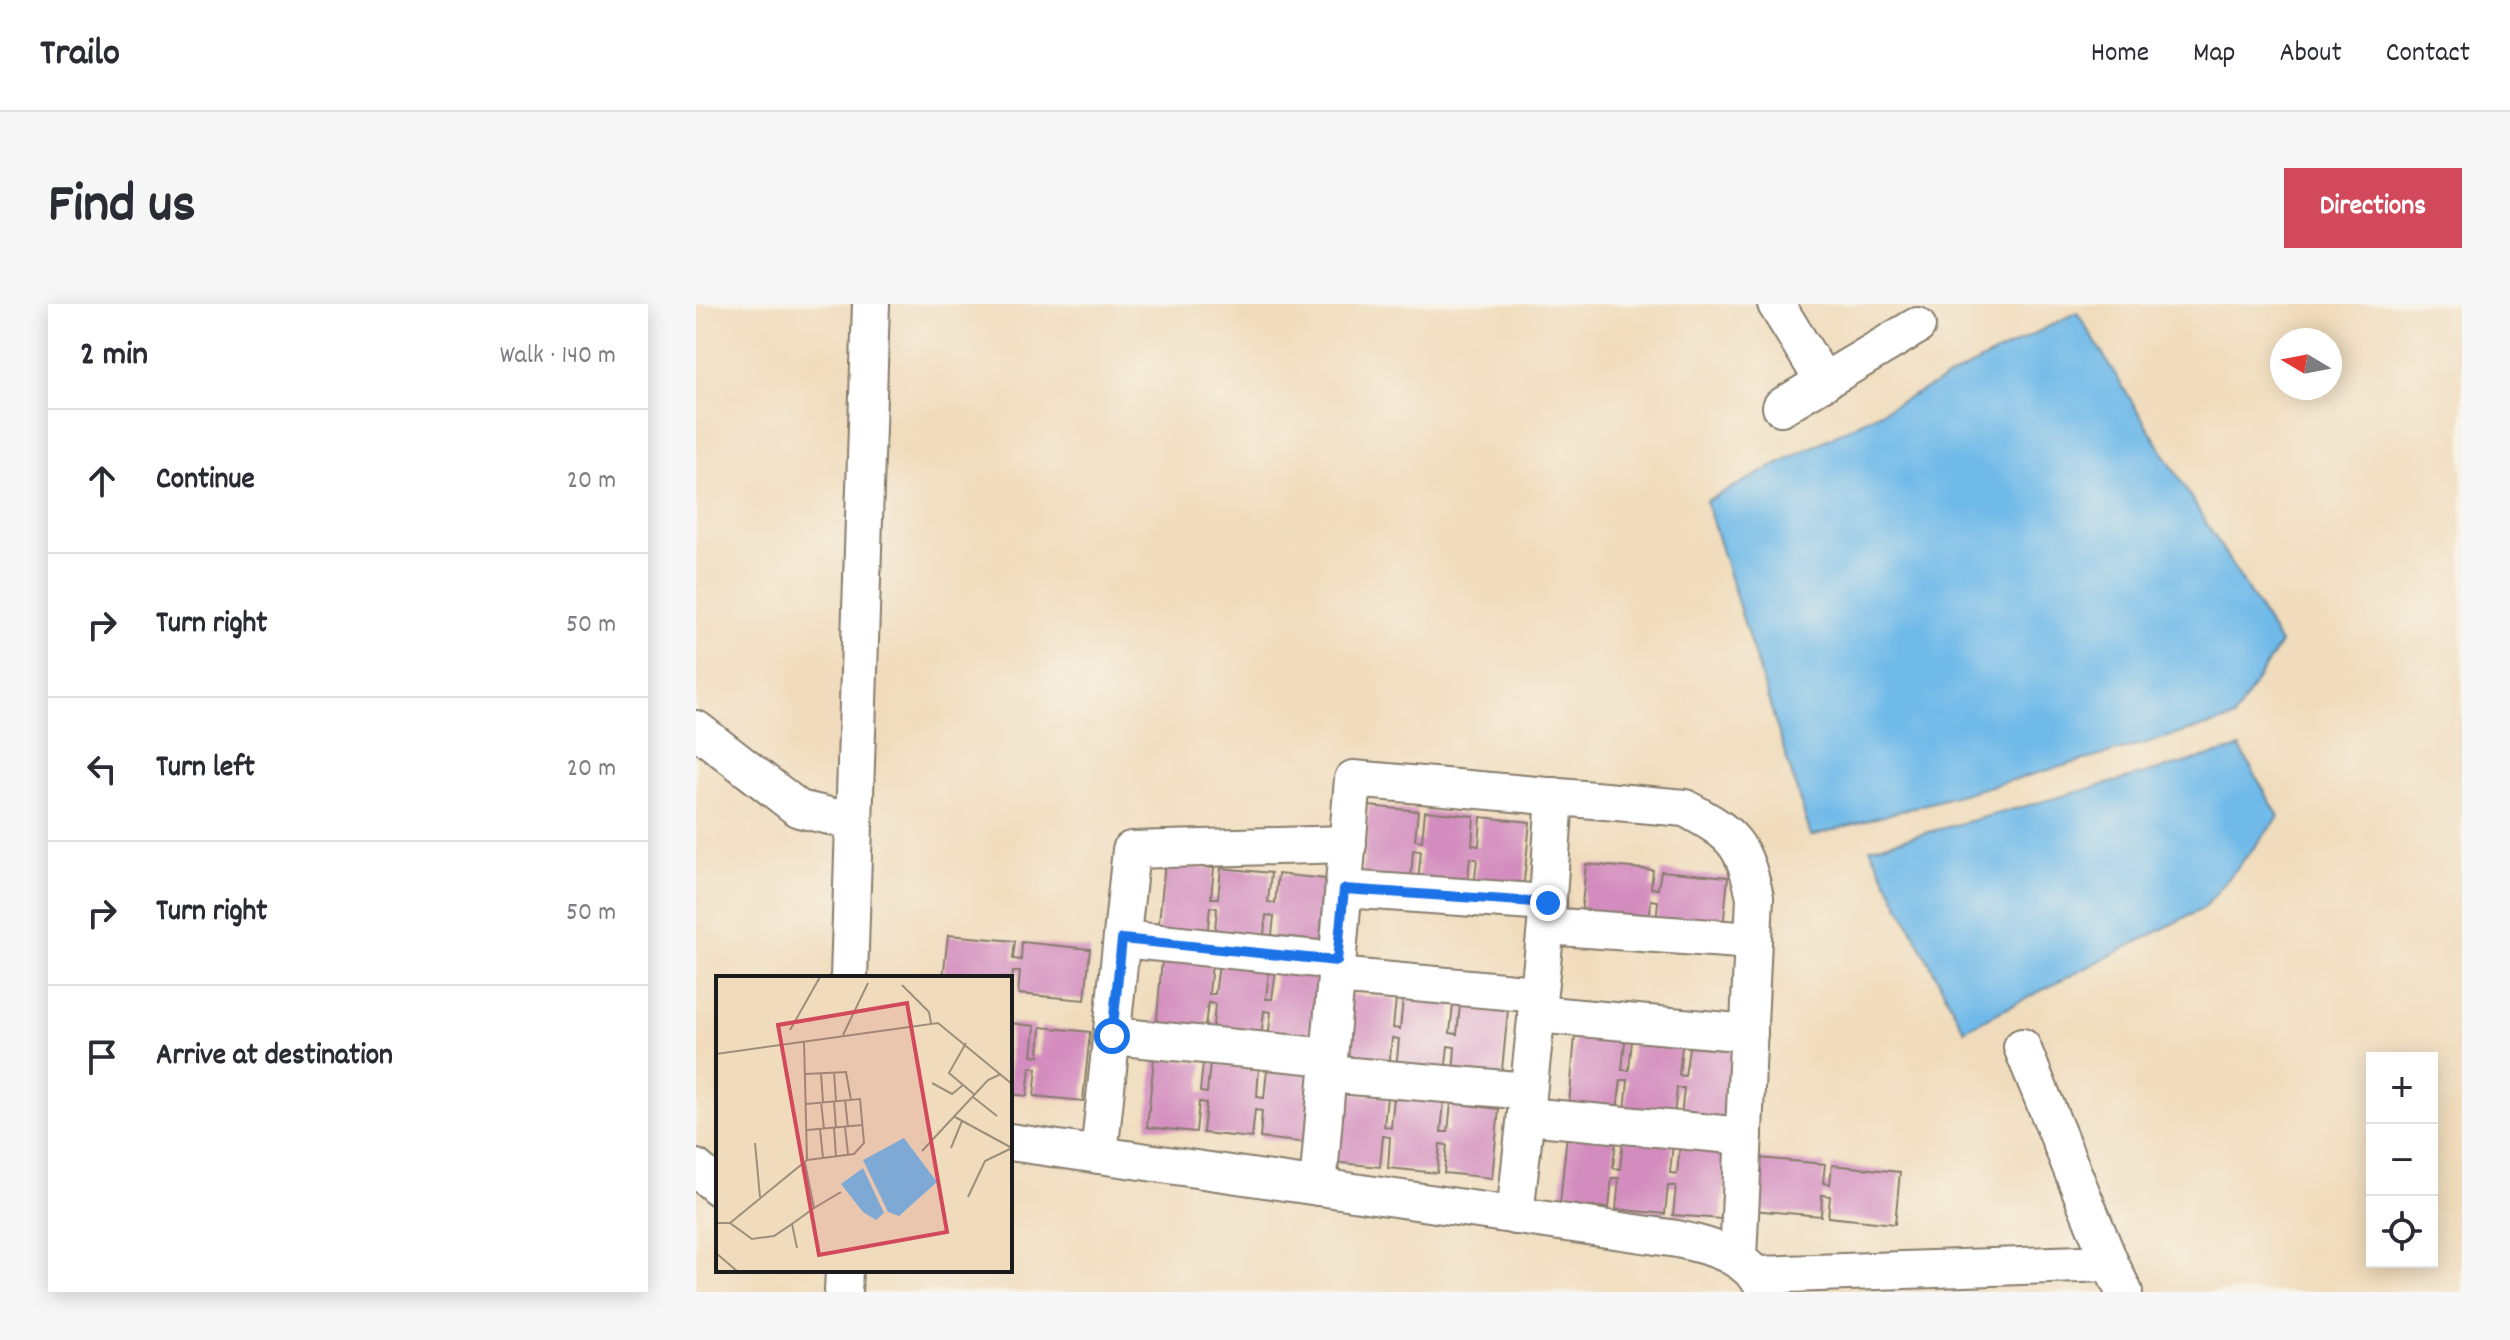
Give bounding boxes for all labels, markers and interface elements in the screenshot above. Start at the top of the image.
text: Trailo [40,28,120,83]
text: Home [2091,35,2149,75]
text: Map [2193,35,2235,75]
text: About [2279,35,2342,75]
text: Contact [2386,35,2470,75]
text: Find us [48,168,196,248]
button: Directions [2284,168,2462,248]
north arrow [2270,328,2342,400]
text: 2 min [80,332,148,381]
text: Walk · 140 m [500,338,616,375]
icon: ahead [80,459,124,503]
text: Continue [156,460,255,503]
text: 20 m [567,463,616,500]
icon: right [80,603,124,647]
text: Turn right [156,604,267,647]
text: 50 m [566,607,616,644]
icon: left [80,747,124,791]
text: Turn left [156,748,255,791]
text: 20 m [567,751,616,788]
route end [1530,885,1566,921]
icon: right [80,891,124,935]
text: Turn right [156,892,267,935]
text: 50 m [566,895,616,932]
inset map [716,976,1012,1272]
route start [1094,1018,1130,1054]
icon: arrive [80,1035,124,1079]
text: Arrive at destination [156,1036,393,1079]
map controls [2366,1052,2438,1268]
button: + [2366,1052,2438,1124]
button: − [2366,1124,2438,1196]
button: locate [2366,1196,2438,1268]

